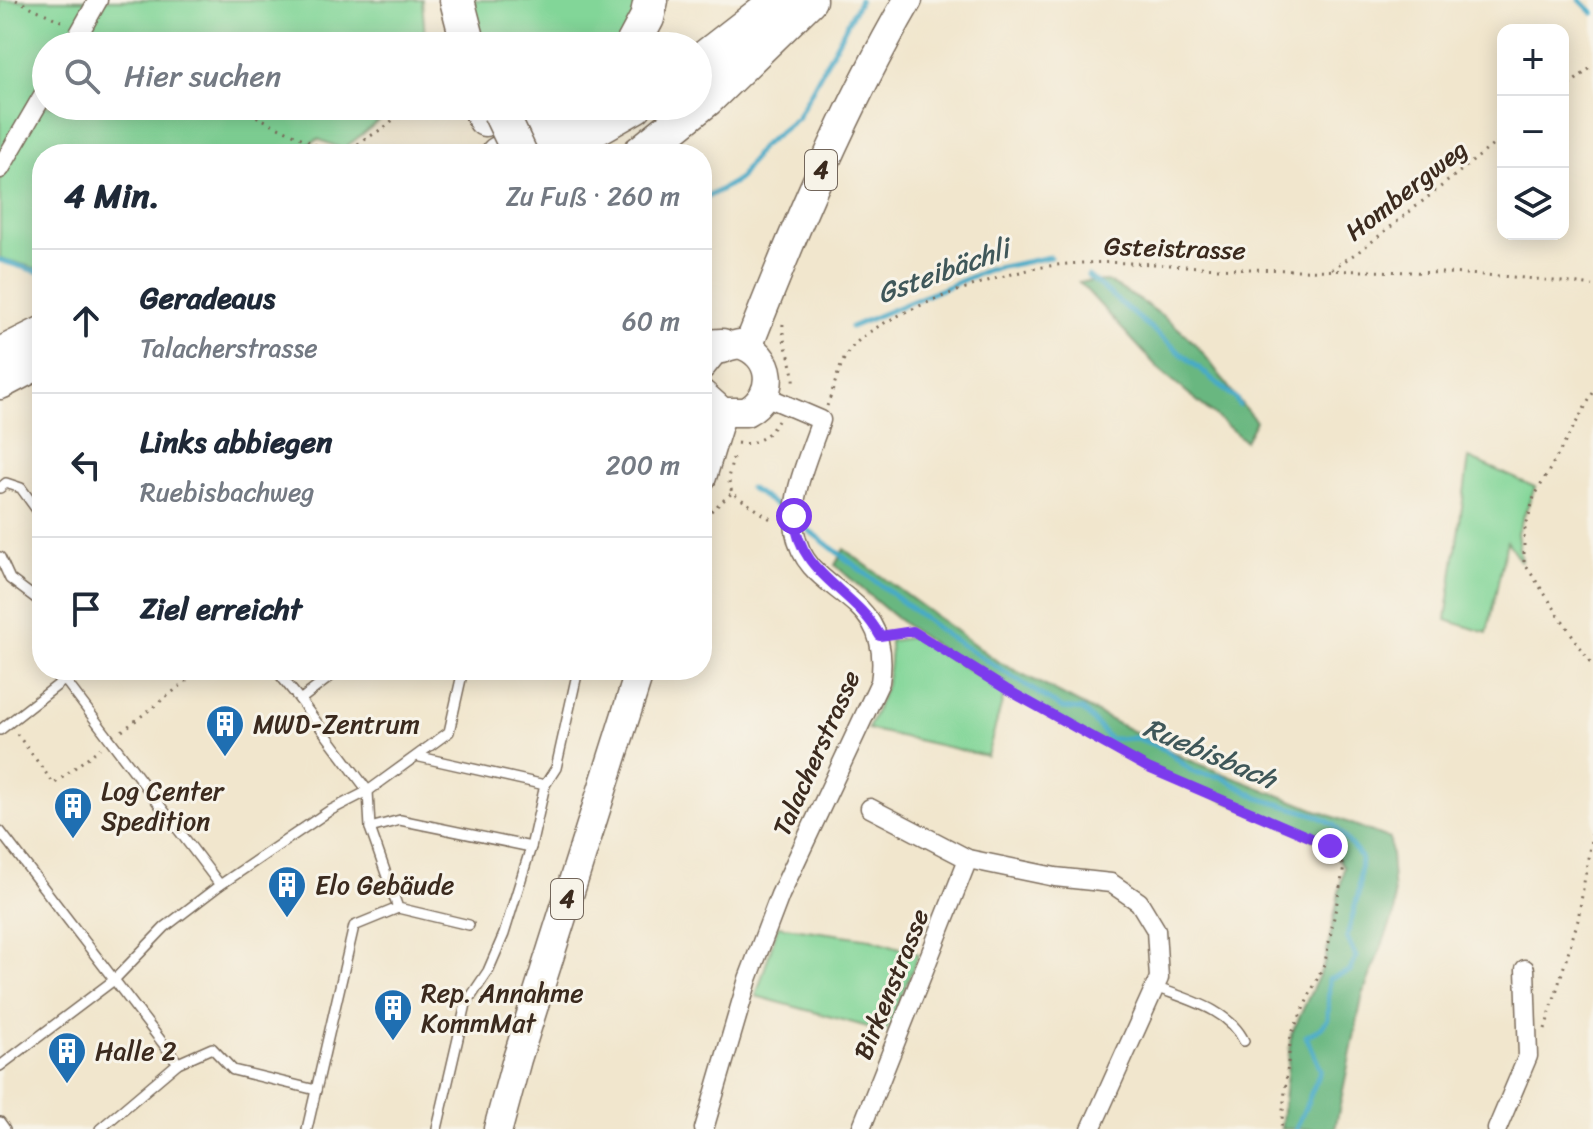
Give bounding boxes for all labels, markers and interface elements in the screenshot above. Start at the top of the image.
map controls [1497,24,1569,240]
button: + [1497,24,1569,96]
search box [32,32,712,120]
text: Hier suchen [124,49,281,103]
icon: search [60,54,104,98]
button: − [1497,96,1569,168]
street label: Hombergweg [1334,127,1478,253]
road number: 4 [805,150,837,190]
text: 4 Min. [64,166,160,226]
button: layers [1497,168,1569,240]
text: Zu Fuß · 260 m [506,173,680,219]
water label: Gsteibächli [870,223,1021,318]
street label: Gsteistrasse [1103,223,1247,273]
text: Geradeaus [140,271,275,325]
text: 60 m [622,298,680,344]
icon: ahead [64,299,108,343]
text: Talacherstrasse [140,325,318,371]
text: Links abbiegen [140,415,332,469]
text: 200 m [605,442,680,488]
icon: left [64,443,108,487]
text: Ruebisbachweg [140,469,315,515]
route start [776,498,812,534]
text: Ziel erreicht [140,582,302,636]
icon: arrive [64,587,108,631]
street label: Talacherstrasse [759,663,873,843]
place label: MWD-Zentrum [253,701,420,747]
building icon: MWD-Zentrum [204,703,246,758]
water label: Ruebisbach [1136,703,1286,804]
place label: Log Center Spedition [101,768,225,844]
building icon: Log Center Spedition [52,785,94,840]
route end [1312,828,1348,864]
place label: Elo Gebäude [315,862,454,908]
building icon: Elo Gebäude [266,864,308,919]
road number: 4 [551,879,583,919]
street label: Birkenstrasse [840,901,942,1067]
place label: Rep. Annahme KommMat [421,970,584,1046]
building icon: Rep. Annahme KommMat [372,987,414,1042]
place label: Halle 2 [95,1028,176,1074]
building icon: Halle 2 [46,1030,88,1085]

